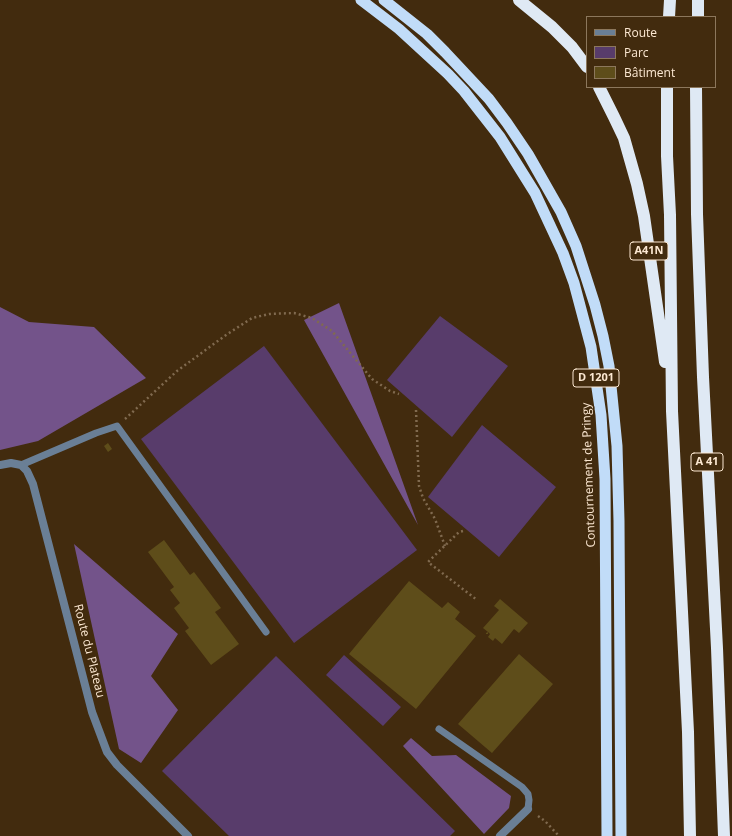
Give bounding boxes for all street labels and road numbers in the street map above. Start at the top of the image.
road number: A41N [630,242,668,260]
road number: D 1201 [573,369,619,387]
street label: Contournement de Pringy [579,402,599,548]
road number: A 41 [691,453,723,471]
street label: Route du Plateau [70,603,108,699]

